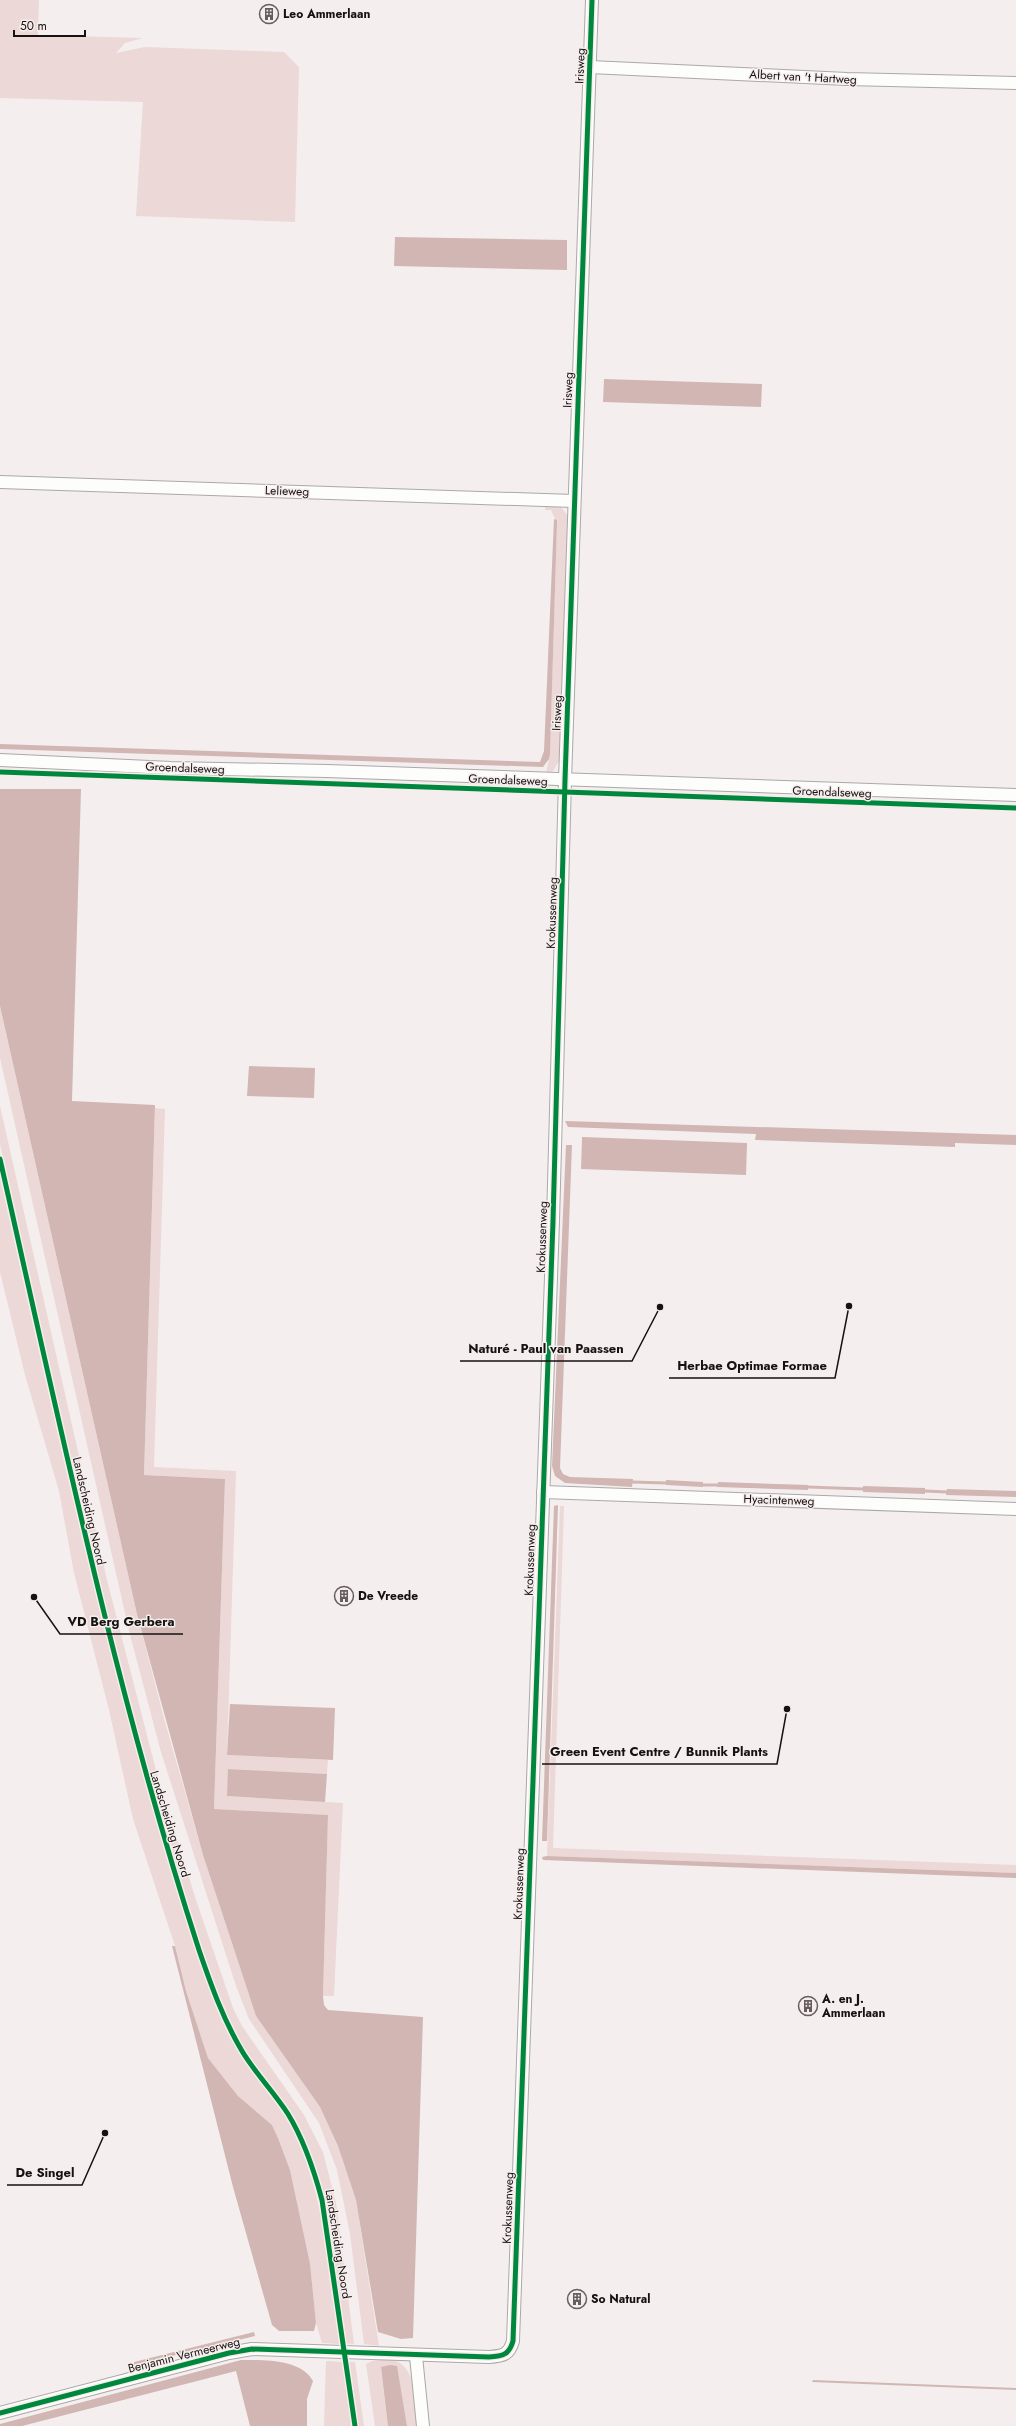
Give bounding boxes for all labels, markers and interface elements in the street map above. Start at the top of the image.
building icon: Leo Ammerlaan [258,3,280,25]
place label: Leo Ammerlaan [283,5,370,23]
scale bar [14,12,85,38]
text: 50 m [20,17,47,35]
street label: Irisweg [570,48,590,84]
street label: Albert van 't Hartweg [749,65,857,89]
street label: Irisweg [558,372,578,408]
street label: Lelieweg [264,481,310,501]
street label: Irisweg [547,695,567,731]
street label: Groendalseweg [145,758,225,778]
street label: Groendalseweg [468,770,548,790]
street label: Groendalseweg [792,782,872,802]
street label: Krokussenweg [542,877,562,949]
street label: Krokussenweg [532,1201,552,1273]
callout: Naturé - Paul van Paassen [460,1336,632,1361]
text: Naturé - Paul van Paassen [468,1339,624,1358]
callout: Herbae Optimae Formae [669,1353,835,1378]
text: Herbae Optimae Formae [677,1356,827,1375]
street label: Landscheiding Noord [68,1455,110,1567]
street label: Hyacintenweg [743,1490,815,1510]
street label: Krokussenweg [520,1524,540,1596]
building icon: De Vreede [333,1585,355,1607]
place label: De Vreede [358,1587,418,1605]
callout: VD Berg Gerbera [60,1609,183,1634]
text: VD Berg Gerbera [66,1612,175,1631]
callout: Green Event Centre / Bunnik Plants [542,1739,777,1764]
text: Green Event Centre / Bunnik Plants [550,1742,768,1761]
street label: Landscheiding Noord [145,1769,195,1879]
street label: Krokussenweg [509,1848,529,1920]
place label: A. en J. Ammerlaan [821,1990,885,2022]
building icon: A. en J. Ammerlaan [797,1995,819,2017]
callout: De Singel [7,2160,82,2185]
text: De Singel [16,2163,74,2182]
street label: Krokussenweg [498,2172,518,2244]
street label: Landscheiding Noord [320,2188,356,2300]
building icon: So Natural [566,2288,588,2310]
place label: So Natural [591,2290,651,2308]
street label: Benjamin Vermeerweg [126,2332,242,2378]

